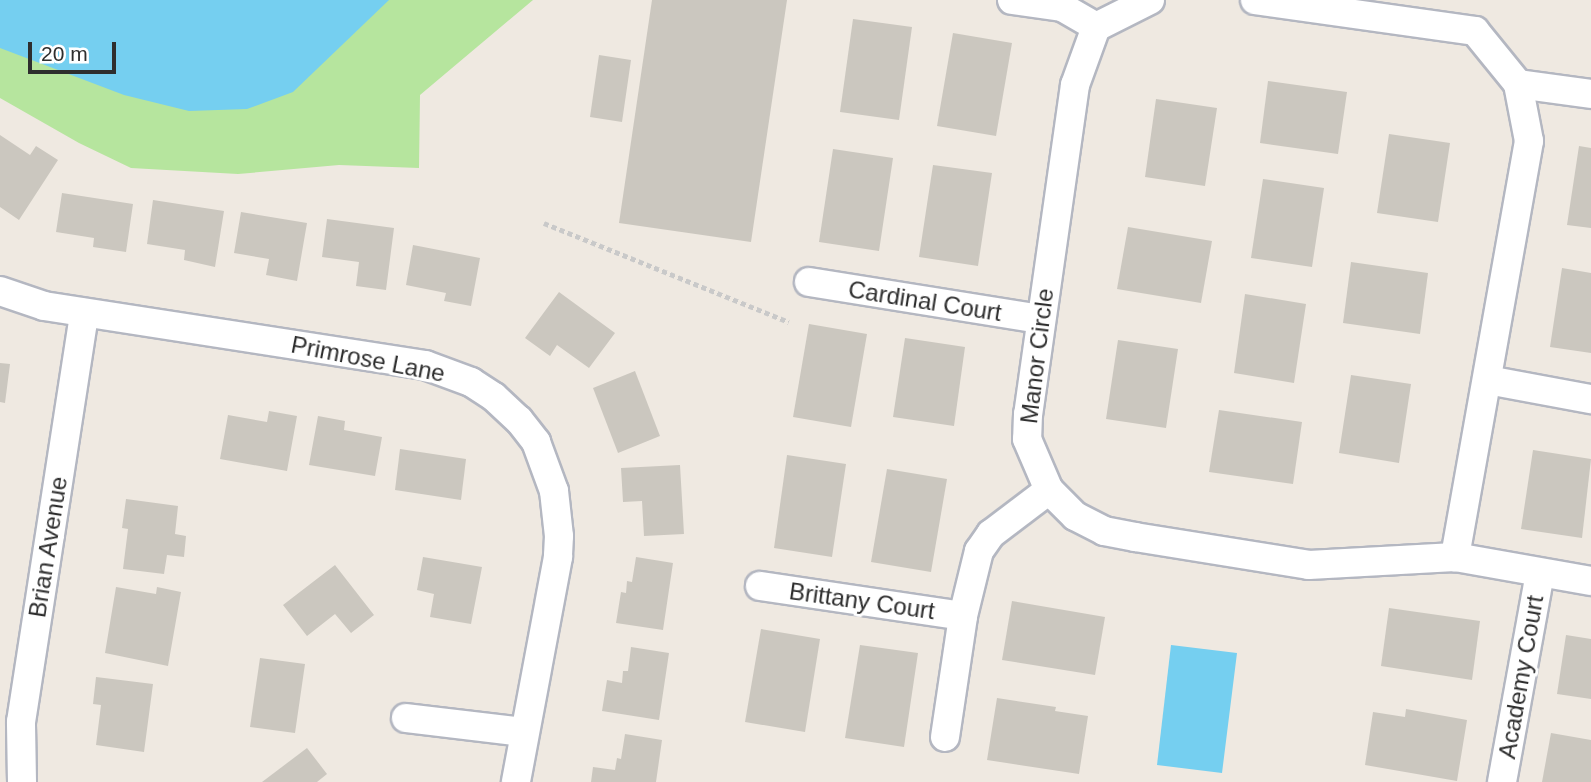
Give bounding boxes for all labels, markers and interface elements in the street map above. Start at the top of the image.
scale bar [32,28,119,72]
text: 20 m [41,42,88,65]
street label: Cardinal Court [846,275,1004,327]
street label: Manor Circle [1014,287,1060,425]
street label: Primrose Lane [289,330,447,388]
street label: Brian Avenue [23,474,73,620]
street label: Brittany Court [787,577,937,625]
street label: Academy Court [1492,593,1550,761]

